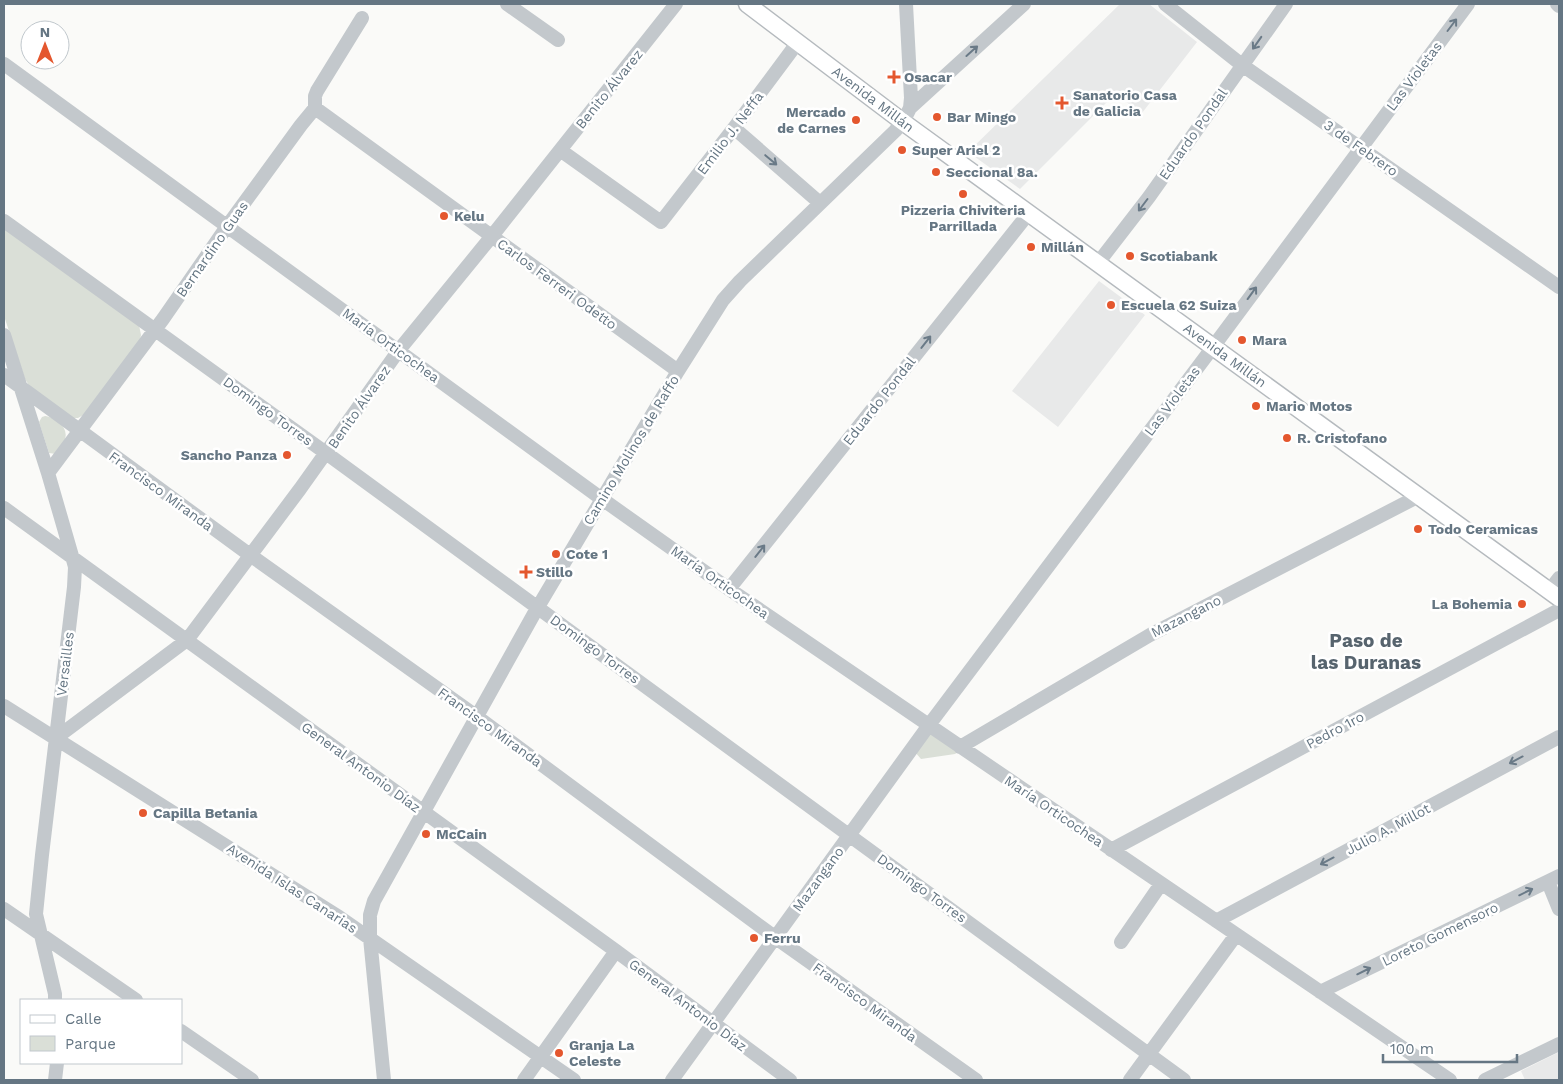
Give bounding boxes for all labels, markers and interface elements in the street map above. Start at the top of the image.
one-way arrow [1447,18,1458,31]
north arrow [20,20,70,70]
text: N [40,24,50,40]
one-way arrow [1252,36,1262,50]
street label: Las Violetas [1383,38,1445,114]
one-way arrow [966,45,979,57]
street label: Benito Álvarez [572,46,646,132]
street label: Avenida Millán [829,63,917,135]
place label: Osacar [904,69,952,85]
marker: Osacar [888,71,900,83]
street label: Eduardo Pondal [1155,85,1231,183]
place label: Sanatorio Casa de Galicia [1073,87,1178,119]
street label: Emilio J. Neffa [694,88,766,178]
marker: Sanatorio Casa de Galicia [1055,96,1069,110]
place label: Mercado de Carnes [777,104,847,136]
place label: Bar Mingo [947,109,1016,125]
marker: Bar Mingo [931,111,943,123]
marker: Mercado de Carnes [850,114,862,126]
street label: 3 de Febrero [1321,117,1401,179]
place label: Super Ariel 2 [912,142,1000,158]
marker: Super Ariel 2 [896,144,908,156]
one-way arrow [765,154,778,166]
place label: Seccional 8a. [946,164,1038,180]
marker: Seccional 8a. [930,166,942,178]
marker: Pizzeria Chiviteria Parrillada [957,188,969,200]
street label: Bernardino Guas [173,198,251,300]
one-way arrow [1138,198,1149,211]
place label: Pizzeria Chiviteria Parrillada [901,202,1026,234]
place label: Kelu [454,208,484,224]
marker: Kelu [438,210,450,222]
street label: Carlos Ferreri Odetto [494,235,620,333]
place label: Millán [1041,239,1084,255]
marker: Millán [1025,241,1037,253]
place label: Scotiabank [1140,248,1218,264]
marker: Scotiabank [1124,250,1136,262]
one-way arrow [1247,286,1257,300]
place label: Escuela 62 Suiza [1121,297,1238,313]
marker: Escuela 62 Suiza [1105,299,1117,311]
street label: María Orticochea [340,305,443,386]
street label: Avenida Millán [1180,320,1270,390]
place label: Mara [1252,332,1288,348]
marker: Mara [1236,334,1248,346]
one-way arrow [921,335,932,348]
street label: Eduardo Pondal [839,353,919,448]
street label: Benito Álvarez [325,363,393,451]
street label: Las Violetas [1141,363,1203,439]
street label: Camino Molinos de Raffo [580,372,682,528]
street label: Domingo Torres [220,373,316,449]
place label: Mario Motos [1266,398,1353,414]
marker: Mario Motos [1250,400,1262,412]
place label: R. Cristofano [1297,430,1387,446]
marker: R. Cristofano [1281,432,1293,444]
place label: Sancho Panza [181,447,278,463]
street label: Francisco Miranda [106,448,216,534]
marker: Sancho Panza [281,449,293,461]
place label: Todo Ceramicas [1428,521,1538,537]
marker: Todo Ceramicas [1412,523,1424,535]
street label: María Orticochea [668,542,772,622]
one-way arrow [754,545,765,558]
place label: Cote 1 [566,546,608,562]
marker: Cote 1 [550,548,562,560]
place label: Stillo [536,564,573,580]
marker: Stillo [520,566,532,578]
street label: Mazangano [1148,592,1224,640]
place label: La Bohemia [1431,596,1513,612]
marker: La Bohemia [1516,598,1528,610]
street label: Domingo Torres [547,611,643,687]
district label: Paso de las Duranas [1311,629,1421,674]
street label: Versailles [53,631,77,697]
street label: Francisco Miranda [435,684,545,770]
street label: Pedro 1ro [1303,708,1367,752]
street label: General Antonio Díaz [298,718,424,816]
one-way arrow [1509,755,1524,765]
street label: María Orticochea [1002,772,1106,850]
street label: Julio A. Millot [1343,800,1433,858]
place label: Capilla Betania [153,805,258,821]
marker: Capilla Betania [137,807,149,819]
place label: McCain [436,826,487,842]
marker: McCain [420,828,432,840]
street label: Avenida Islas Canarias [224,840,360,936]
street label: Mazangano [789,843,847,915]
street label: Domingo Torres [874,850,970,926]
one-way arrow [1320,857,1335,867]
one-way arrow [1518,887,1533,897]
street label: Loreto Gomensoro [1379,899,1501,969]
place label: Ferru [764,930,801,946]
marker: Ferru [748,932,760,944]
street label: General Antonio Díaz [626,956,750,1054]
street label: Francisco Miranda [810,959,920,1045]
one-way arrow [1356,966,1371,975]
legend [20,999,182,1064]
text: Calle [65,1010,102,1028]
scale bar [1383,1032,1517,1064]
text: Parque [65,1035,116,1053]
place label: Granja La Celeste [569,1037,635,1069]
text: 100 m [1390,1040,1434,1058]
marker: Granja La Celeste [553,1047,565,1059]

